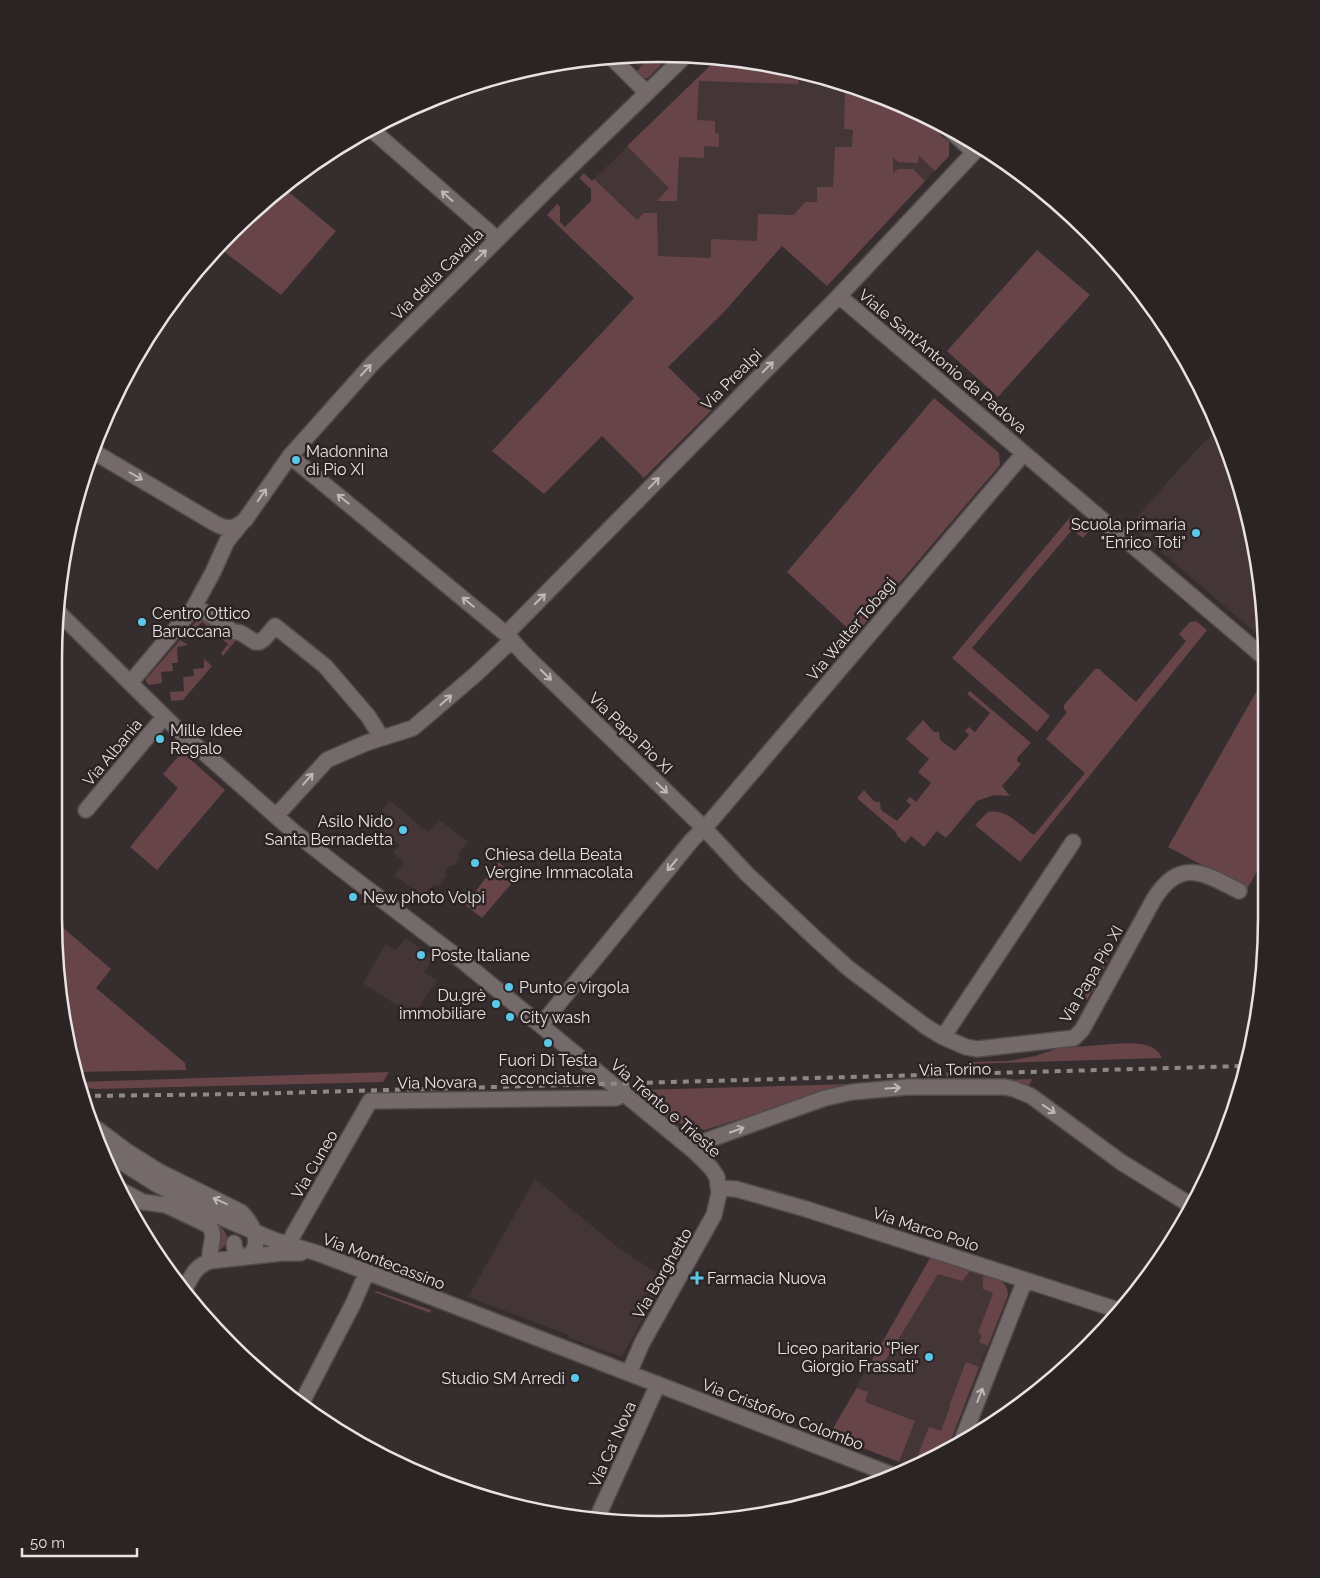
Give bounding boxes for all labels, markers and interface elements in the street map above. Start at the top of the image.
one-way arrow [441,190,454,201]
street label: Via della Cavalla [388,225,487,324]
one-way arrow [474,250,486,262]
street label: Viale Sant’Antonio da Padova [855,285,1031,437]
street label: Via Prealpi [697,345,766,414]
one-way arrow [762,361,774,373]
one-way arrow [360,364,372,377]
place label: Madonnina di Pio XI [306,442,388,479]
marker: Madonnina di Pio XI [290,454,302,466]
one-way arrow [128,472,143,482]
one-way arrow [647,477,660,489]
one-way arrow [257,489,267,503]
one-way arrow [337,494,350,505]
place label: Scuola primaria "Enrico Toti" [1071,515,1186,552]
marker: Scuola primaria "Enrico Toti" [1190,527,1202,539]
street label: Via Walter Tobagi [803,574,900,685]
one-way arrow [534,593,546,605]
one-way arrow [462,597,475,608]
place label: Centro Ottico Baruccana [152,604,250,641]
marker: Centro Ottico Baruccana [136,616,148,628]
one-way arrow [539,669,552,681]
street label: Via Papa Pio XI [585,689,677,778]
one-way arrow [439,695,452,706]
street label: Via Albania [79,715,146,790]
place label: Mille Idee Regalo [170,721,242,758]
marker: Mille Idee Regalo [154,733,166,745]
one-way arrow [302,773,314,786]
one-way arrow [656,782,669,794]
place label: Asilo Nido Santa Bernadetta [265,812,393,849]
marker: Asilo Nido Santa Bernadetta [397,824,409,836]
place label: Chiesa della Beata Vergine Immacolata [485,845,633,882]
marker: Chiesa della Beata Vergine Immacolata [469,857,481,869]
one-way arrow [666,858,677,871]
place label: New photo Volpi [363,888,485,907]
marker: New photo Volpi [347,891,359,903]
street label: Via Papa Pio XI [1056,922,1127,1026]
place label: Poste Italiane [431,946,530,965]
marker: Poste Italiane [415,949,427,961]
place label: Punto e virgola [519,978,629,997]
marker: Punto e virgola [503,981,515,993]
place label: Du.grè immobiliare [399,986,486,1023]
marker: Du.grè immobiliare [490,998,502,1010]
place label: City wash [520,1008,590,1027]
marker: City wash [504,1011,516,1023]
marker: Fuori Di Testa acconciature [542,1037,554,1049]
place label: Fuori Di Testa acconciature [499,1051,597,1088]
street label: Via Trento e Trieste [607,1055,725,1161]
street label: Via Torino [919,1059,991,1080]
street label: Via Novara [397,1072,477,1093]
one-way arrow [885,1084,901,1093]
one-way arrow [1042,1104,1056,1114]
one-way arrow [729,1124,745,1134]
street label: Via Cuneo [287,1127,342,1202]
one-way arrow [213,1195,228,1205]
street label: Via Marco Polo [870,1203,981,1256]
street label: Via Borghetto [629,1225,696,1322]
street label: Via Montecassino [320,1229,448,1294]
place label: Farmacia Nuova [707,1269,826,1288]
marker: Farmacia Nuova [691,1272,703,1284]
place label: Liceo paritario "Pier Giorgio Frassati" [777,1339,919,1376]
marker: Liceo paritario "Pier Giorgio Frassati" [923,1351,935,1363]
place label: Studio SM Arredi [442,1369,565,1388]
marker: Studio SM Arredi [569,1372,581,1384]
street label: Via Cristoforo Colombo [699,1375,866,1454]
one-way arrow [976,1388,985,1403]
street label: Via Ca' Nova [585,1398,640,1490]
scale bar [22,1526,138,1558]
text: 50 m [30,1534,65,1552]

